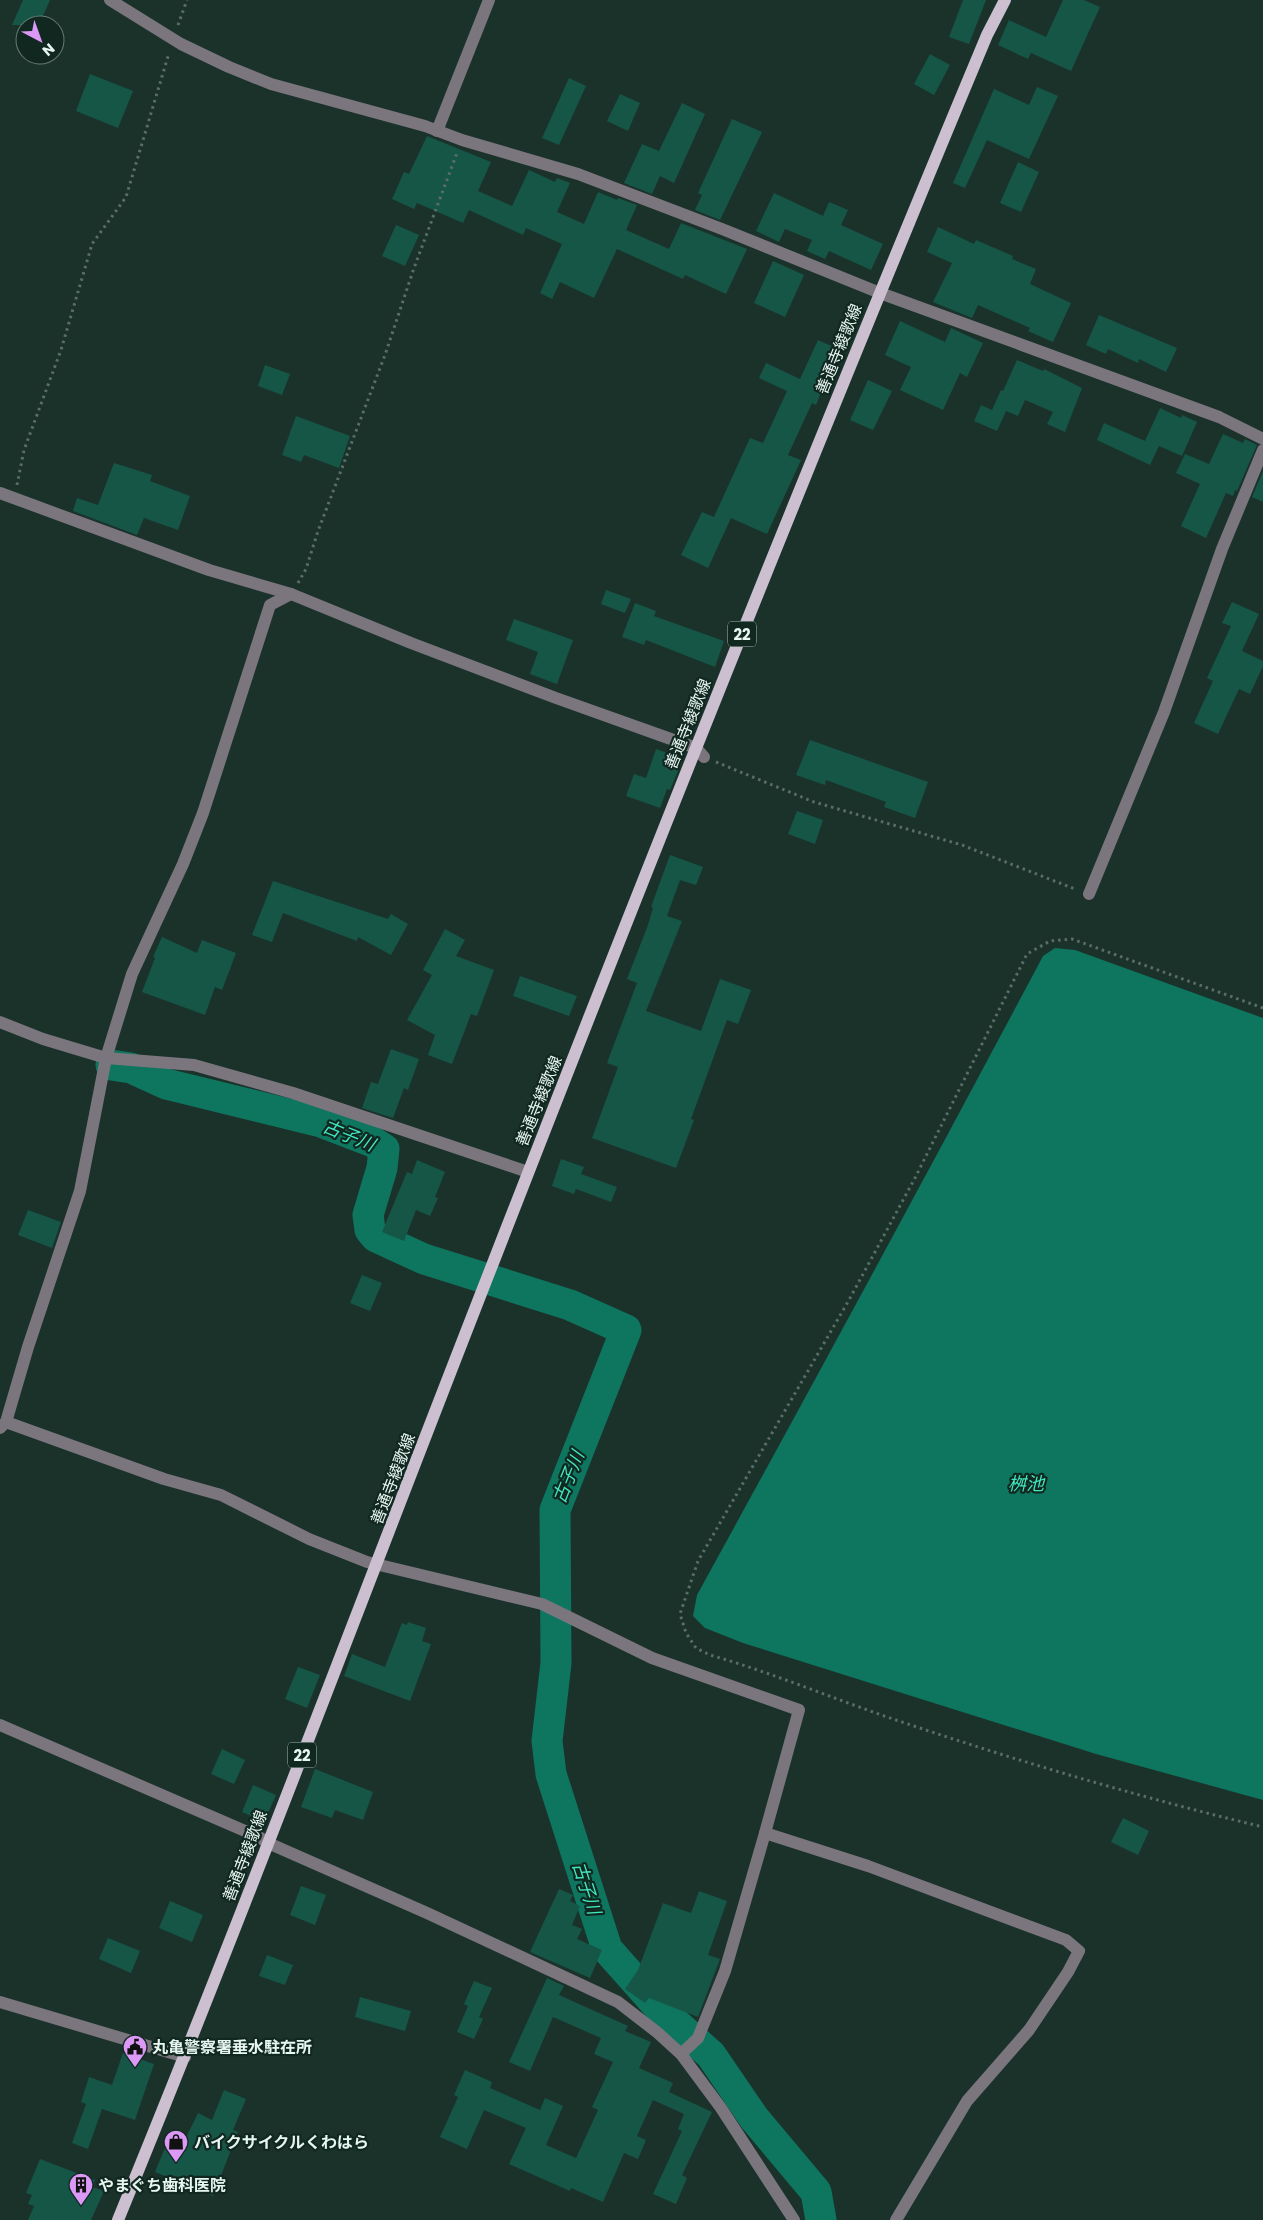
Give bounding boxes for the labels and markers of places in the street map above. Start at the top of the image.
public building icon: 丸亀警察署垂水駐在所 [122,2034,148,2068]
place label: 丸亀警察署垂水駐在所 [152,2036,312,2059]
shop icon: バイクサイクルくわはら [163,2129,189,2163]
place label: バイクサイクルくわはら [194,2131,369,2154]
building icon: やまぐち歯科医院 [68,2172,94,2206]
place label: やまぐち歯科医院 [98,2174,226,2197]

